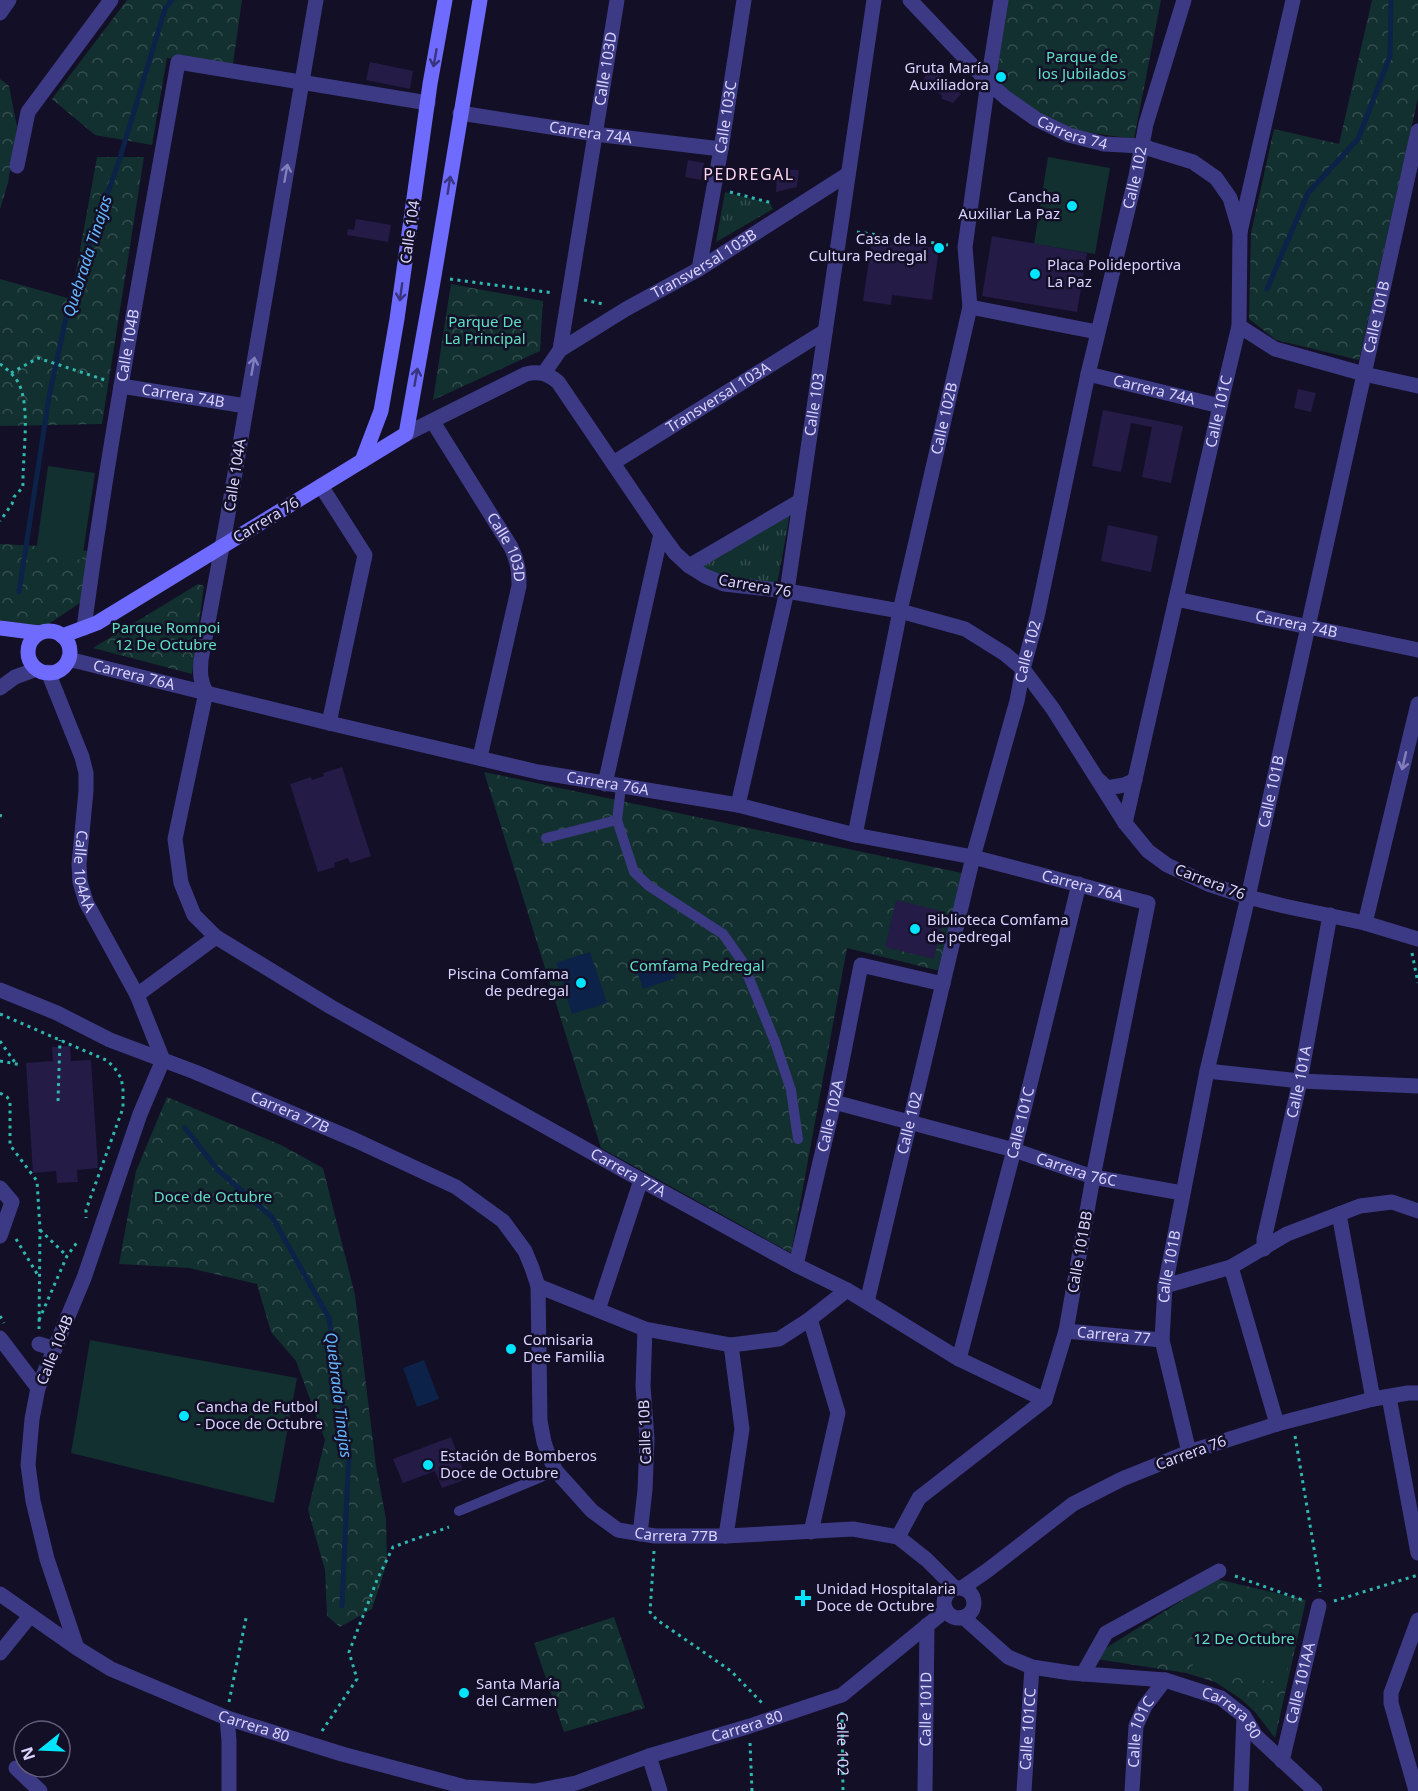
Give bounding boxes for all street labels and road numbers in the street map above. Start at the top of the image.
street label: Calle 103D [589,30,621,107]
street label: Calle 103C [709,79,740,155]
street label: Carrera 74 [1034,110,1110,154]
street label: Carrera 74A [548,116,634,147]
street label: Calle 102 [1117,145,1150,211]
street label: Calle 104 [395,199,423,265]
street label: Transversal 103B [647,224,760,302]
street label: Calle 101B [1358,279,1393,355]
street label: Calle 104B [111,307,143,383]
street label: Transversal 103A [662,356,774,437]
street label: Carrera 74A [1111,369,1198,409]
street label: Calle 103 [799,371,828,437]
street label: Calle 101C [1200,373,1236,449]
street label: Carrera 74B [140,378,226,411]
street label: Calle 102B [925,380,961,456]
street label: Calle 104A [218,437,250,513]
street label: Carrera 76 [229,492,302,547]
street label: Calle 103D [483,508,530,582]
street label: Carrera 76 [717,569,793,601]
street label: Carrera 74B [1254,605,1340,642]
street label: Calle 102 [1010,618,1045,684]
street label: Carrera 76A [91,655,178,694]
street label: Calle 101B [1253,753,1288,829]
street label: Carrera 76A [565,766,651,799]
street label: Calle 104AA [70,829,101,916]
street label: Carrera 76 [1172,859,1248,904]
street label: Carrera 76A [1040,864,1126,905]
street label: Calle 101A [1281,1044,1315,1120]
street label: Calle 102A [812,1078,847,1154]
street label: Calle 101C [1001,1084,1038,1161]
street label: Carrera 77B [248,1086,333,1137]
street label: Calle 102 [892,1089,926,1156]
street label: Carrera 77A [587,1143,670,1201]
street label: Carrera 76C [1034,1147,1119,1190]
street label: Calle 101BB [1062,1209,1096,1295]
street label: Calle 101B [1153,1228,1185,1304]
street label: Calle 104B [31,1312,77,1387]
street label: Carrera 77 [1076,1321,1152,1348]
street label: Calle 10B [633,1399,655,1465]
street label: Carrera 76 [1153,1430,1229,1474]
street label: Carrera 77B [633,1522,718,1545]
street label: Calle 101AA [1280,1640,1319,1726]
street label: Calle 101D [915,1671,935,1746]
street label: Carrera 80 [1199,1681,1266,1742]
street label: Calle 101CC [1014,1687,1040,1771]
street label: Calle 101C [1122,1691,1158,1768]
street label: Carrera 80 [215,1704,292,1746]
street label: Carrera 80 [709,1705,785,1746]
street label: Calle 102 [833,1712,854,1776]

